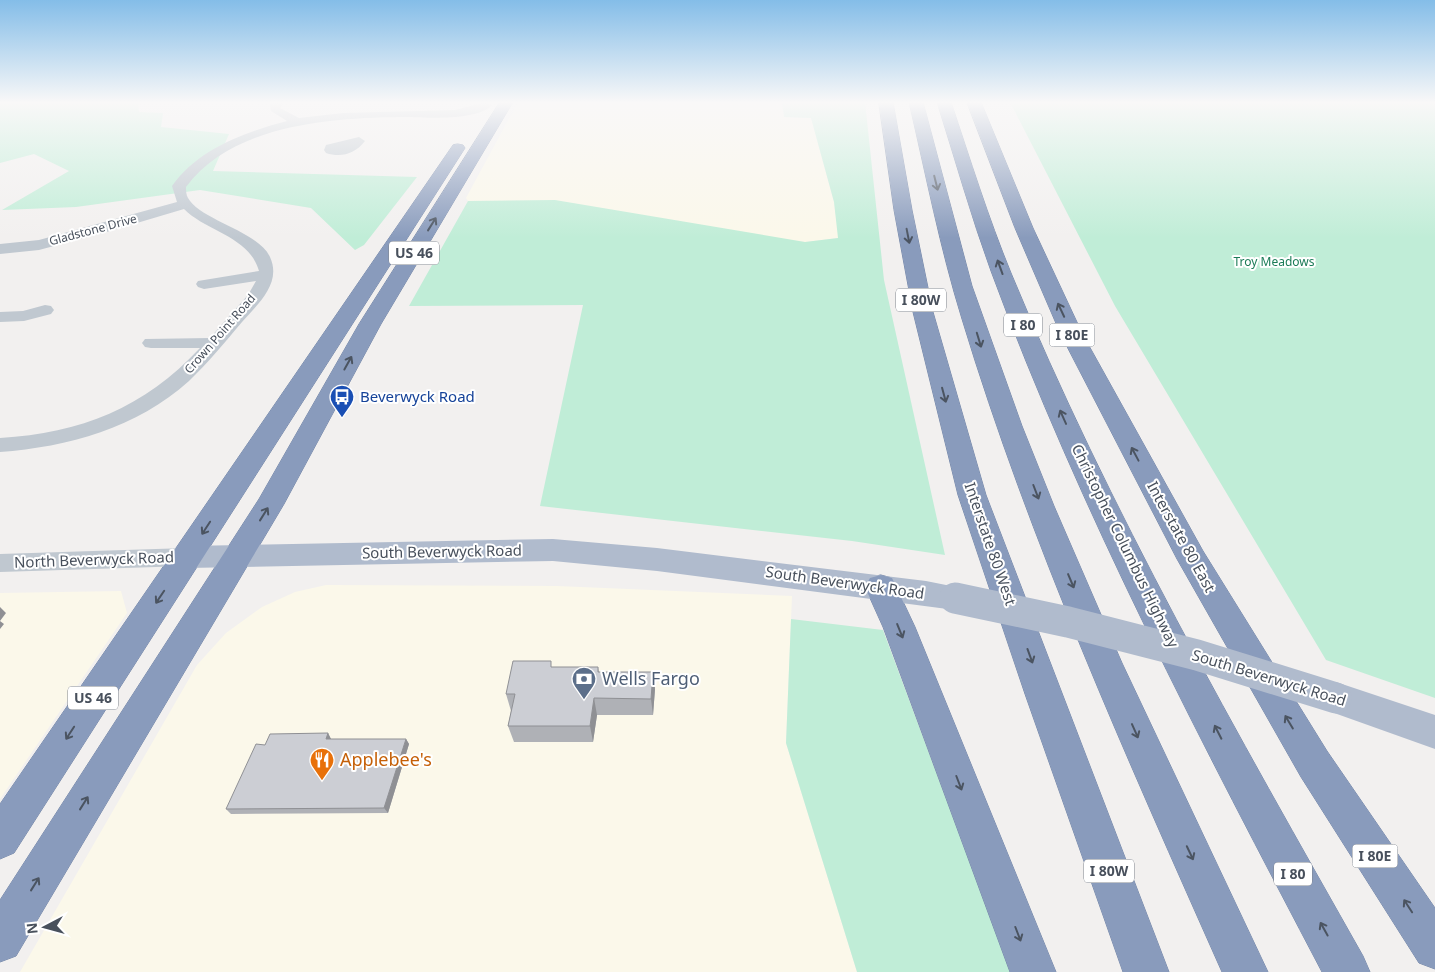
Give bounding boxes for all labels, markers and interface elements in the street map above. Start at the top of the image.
one-way arrow [932,175,941,191]
street label: Gladstone Drive [47,210,139,249]
one-way arrow [427,218,437,232]
one-way arrow [904,228,914,244]
road number: US 46 [389,242,439,264]
park label: Troy Meadows [1233,253,1315,270]
one-way arrow [995,260,1004,275]
road number: I 80W [896,288,946,312]
street label: Crown Point Road [180,290,259,377]
one-way arrow [1055,303,1065,318]
road number: I 80 [1004,314,1042,336]
road number: I 80E [1050,324,1094,346]
one-way arrow [975,332,985,348]
one-way arrow [343,356,353,371]
bus stop icon: Beverwyck Road [329,384,355,418]
place label: Beverwyck Road [360,386,475,406]
one-way arrow [940,386,950,402]
one-way arrow [1058,410,1068,425]
street label: Christopher Columbus Highway [1068,440,1184,651]
one-way arrow [1130,447,1139,462]
street label: Interstate 80 East [1143,478,1221,596]
street label: Interstate 80 West [960,479,1022,608]
one-way arrow [1032,485,1041,500]
one-way arrow [259,508,269,522]
one-way arrow [201,520,211,534]
street label: South Beverwyck Road [362,540,522,562]
street label: North Beverwyck Road [14,546,174,572]
street label: South Beverwyck Road [765,561,926,603]
one-way arrow [1067,573,1076,588]
one-way arrow [155,590,165,604]
one-way arrow [897,624,906,639]
street label: South Beverwyck Road [1190,644,1349,710]
one-way arrow [1025,648,1035,664]
bank icon: Wells Fargo [571,666,597,700]
place label: Wells Fargo [602,666,700,690]
road number: US 46 [68,686,118,710]
one-way arrow [1284,716,1294,730]
one-way arrow [1130,723,1140,738]
one-way arrow [1213,724,1223,739]
one-way arrow [65,725,75,739]
restaurant icon: Applebee's [309,747,335,781]
place label: Applebee's [340,747,432,771]
one-way arrow [955,775,964,790]
one-way arrow [80,797,90,811]
road number: I 80E [1352,844,1398,868]
one-way arrow [1186,845,1195,860]
road number: I 80W [1084,859,1134,882]
road number: I 80 [1274,862,1312,886]
one-way arrow [30,877,40,891]
one-way arrow [1403,900,1413,914]
north arrow [20,902,70,952]
text: N [22,922,42,935]
one-way arrow [1318,922,1328,937]
one-way arrow [1014,926,1023,941]

